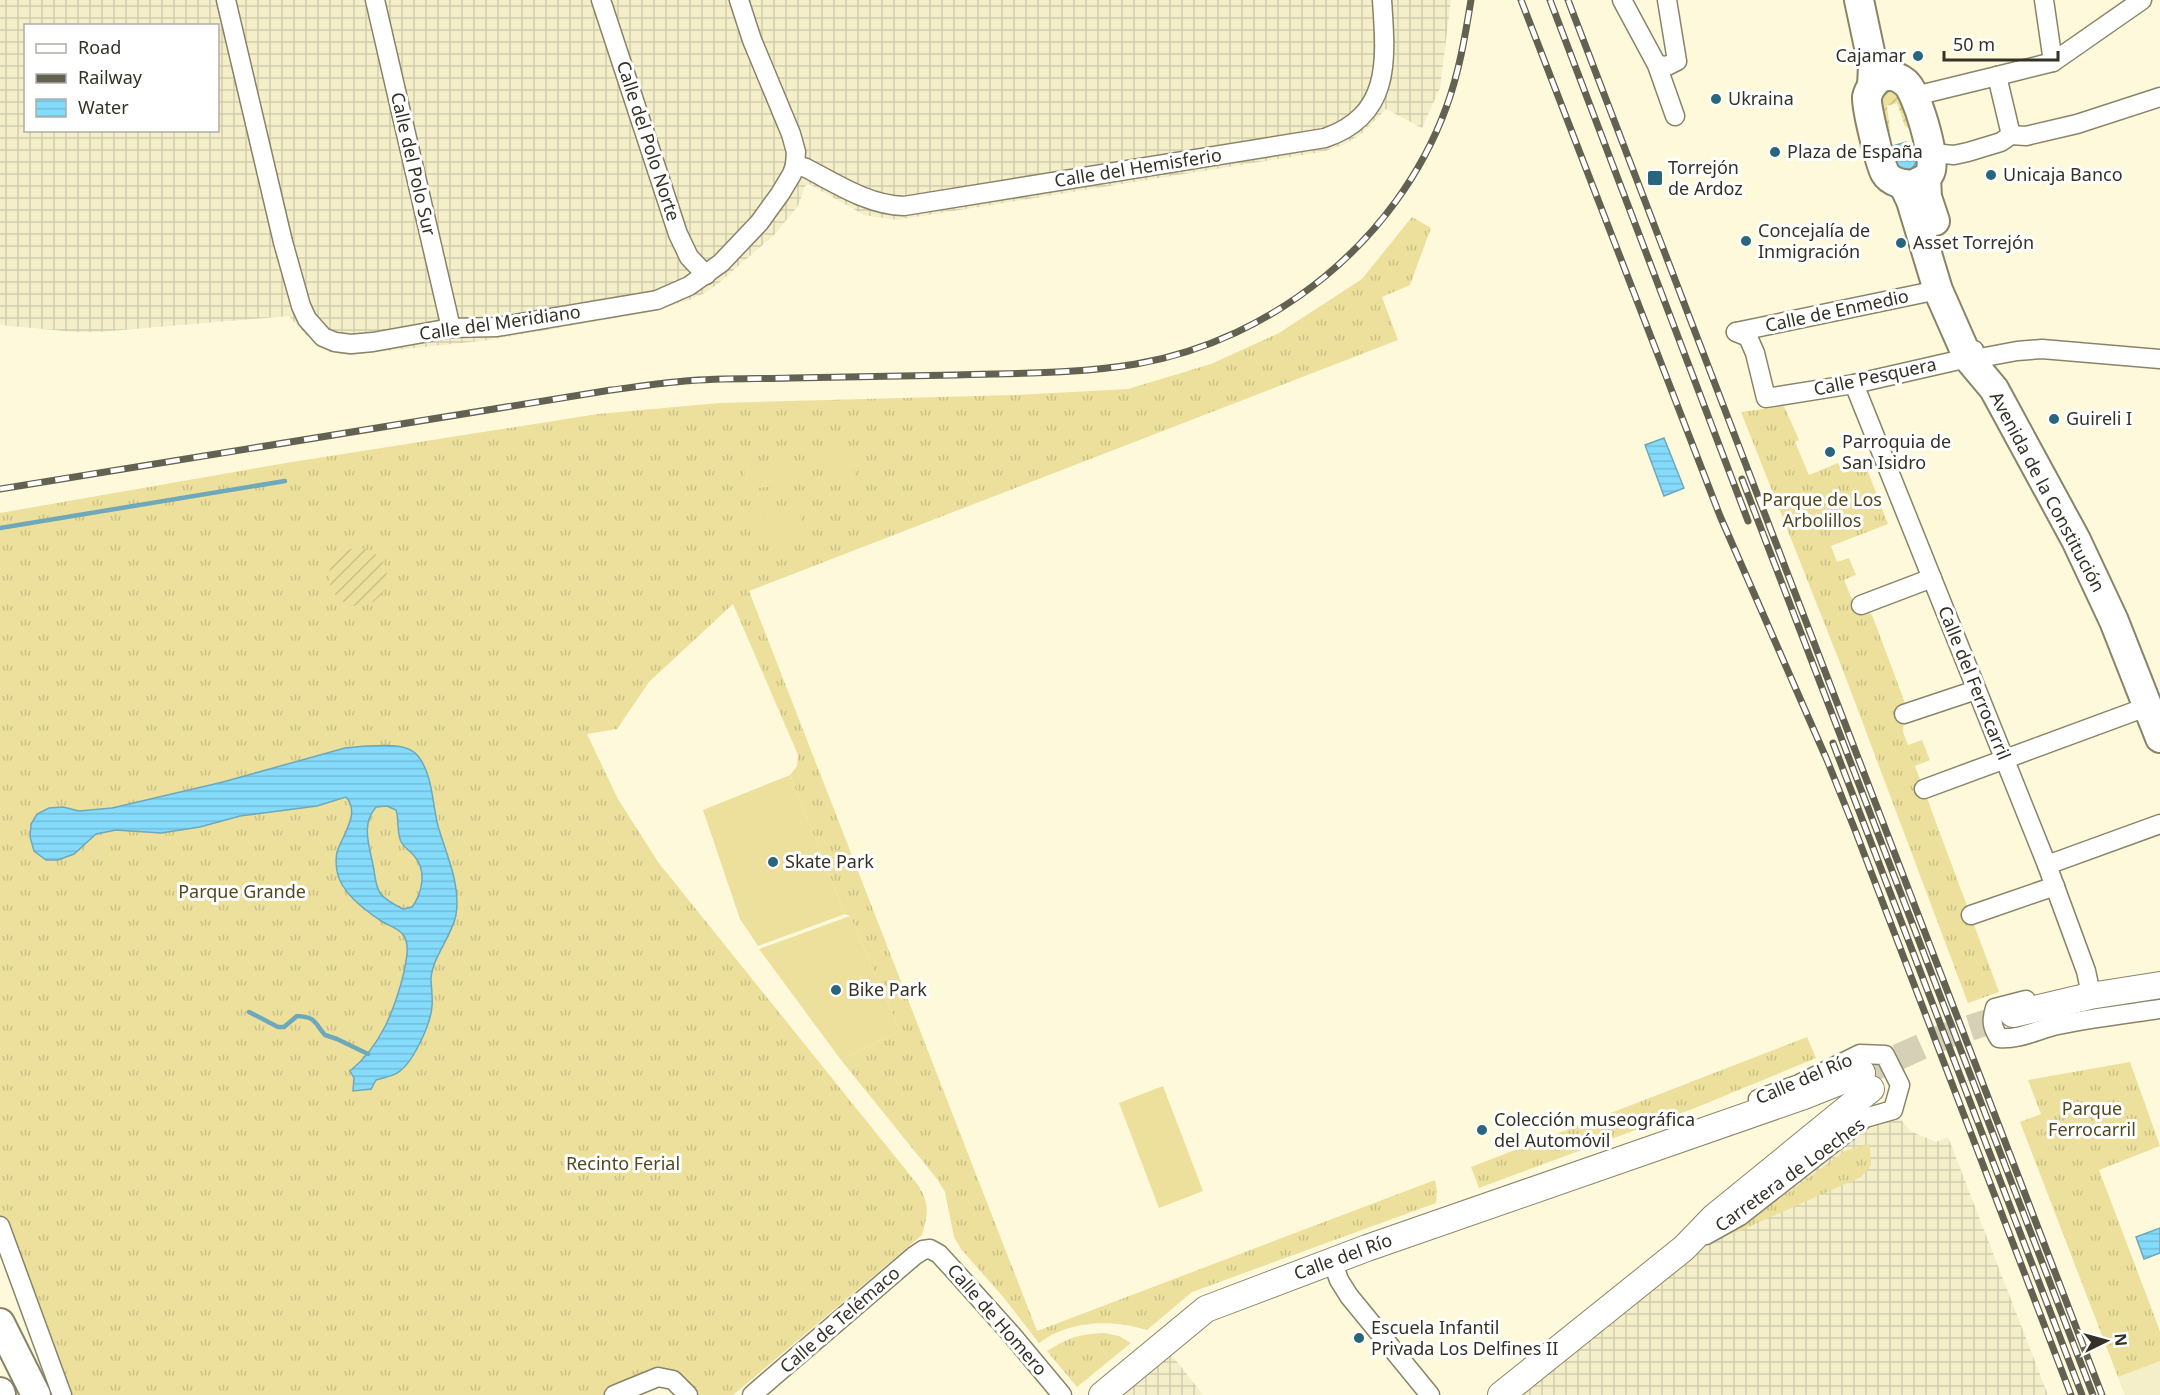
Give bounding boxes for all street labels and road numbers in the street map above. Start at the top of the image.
street label: Calle del Polo Norte [612,58,686,224]
street label: Calle del Polo Sur [386,90,442,238]
street label: Calle del Hemisferio [1052,142,1223,192]
street label: Calle de Enmedio [1763,283,1911,337]
street label: Calle del Meridiano [418,299,582,345]
street label: Calle Pesquera [1811,351,1938,401]
street label: Avenida de la Constitución [1985,387,2111,596]
street label: Calle del Ferrocarril [1933,602,2017,763]
street label: Calle del Río [1752,1047,1856,1109]
street label: Carretera de Loeches [1710,1112,1869,1237]
street label: Calle del Río [1290,1227,1395,1285]
street label: Calle de Homero [943,1258,1053,1380]
street label: Calle de Telémaco [774,1260,904,1378]

